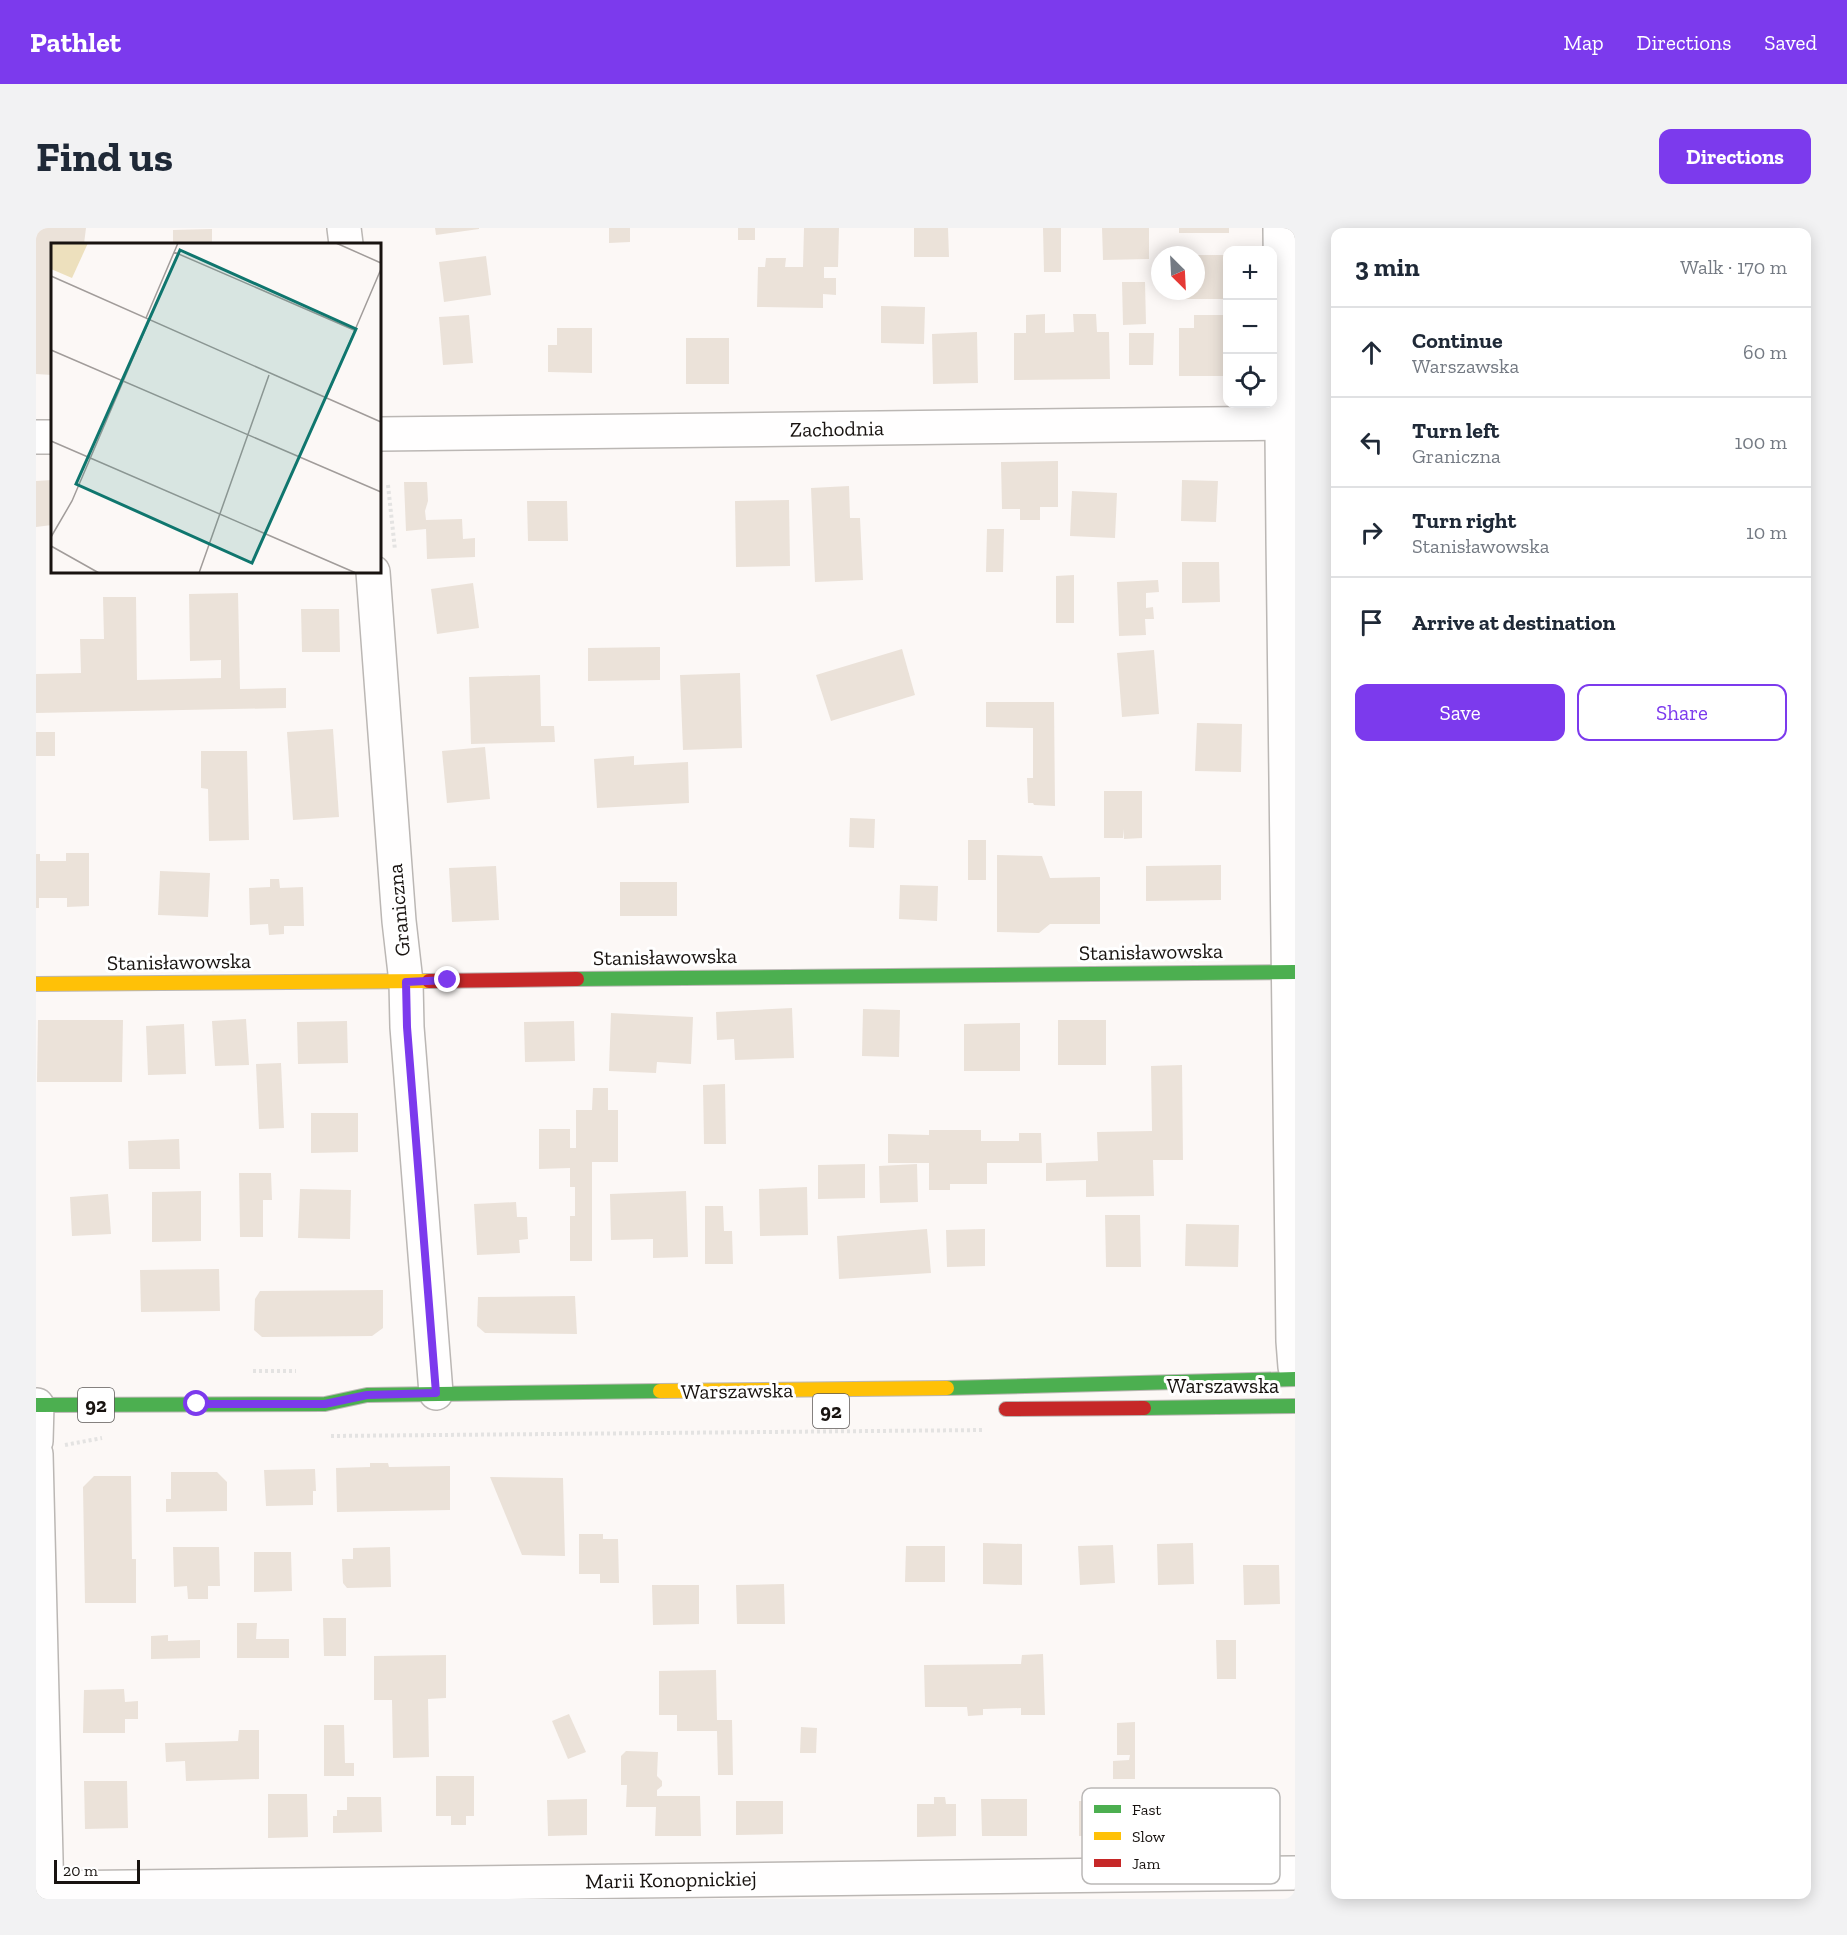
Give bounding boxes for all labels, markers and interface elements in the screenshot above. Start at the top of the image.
text: Pathlet [30,26,121,59]
text: Map [1564,30,1604,55]
text: Directions [1637,30,1731,55]
text: Saved [1764,30,1817,55]
button: Directions [1659,129,1811,184]
text: Find us [36,131,173,182]
inset map [51,243,381,573]
north arrow [1151,246,1205,300]
map controls [1223,246,1277,408]
button: + [1223,246,1277,300]
text: 3 min [1355,251,1420,283]
text: Walk · 170 m [1680,255,1787,279]
button: − [1223,300,1277,354]
text: Continue [1412,327,1503,354]
icon: ahead [1355,336,1388,369]
text: 60 m [1743,340,1787,364]
button: locate [1223,354,1277,408]
text: Warszawska [1412,354,1519,378]
street label: Zachodnia [790,415,884,442]
text: Turn left [1412,417,1499,444]
icon: left [1355,426,1388,459]
text: 100 m [1734,430,1787,454]
text: Graniczna [1412,444,1501,468]
text: Turn right [1412,507,1516,534]
icon: right [1355,516,1388,549]
text: 10 m [1746,520,1787,544]
text: Stanisławowska [1412,534,1549,558]
icon: arrive [1355,606,1388,639]
text: Arrive at destination [1412,609,1615,636]
button: Save [1355,684,1565,741]
button: Share [1577,684,1787,741]
street label: Graniczna [382,863,415,957]
street label: Stanisławowska [1079,938,1223,965]
street label: Stanisławowska [593,943,737,970]
street label: Stanisławowska [107,948,251,975]
route end [434,966,460,992]
street label: Warszawska [1167,1373,1279,1398]
street label: Warszawska [681,1377,793,1404]
road number: 92 [78,1388,114,1422]
route start [183,1390,209,1416]
road number: 92 [813,1394,849,1428]
legend [1082,1788,1280,1884]
text: Fast [1132,1800,1161,1819]
text: Slow [1132,1827,1166,1846]
text: Jam [1132,1854,1161,1873]
scale bar [54,1857,140,1884]
text: 20 m [63,1861,98,1880]
street label: Marii Konopnickiej [585,1866,757,1894]

